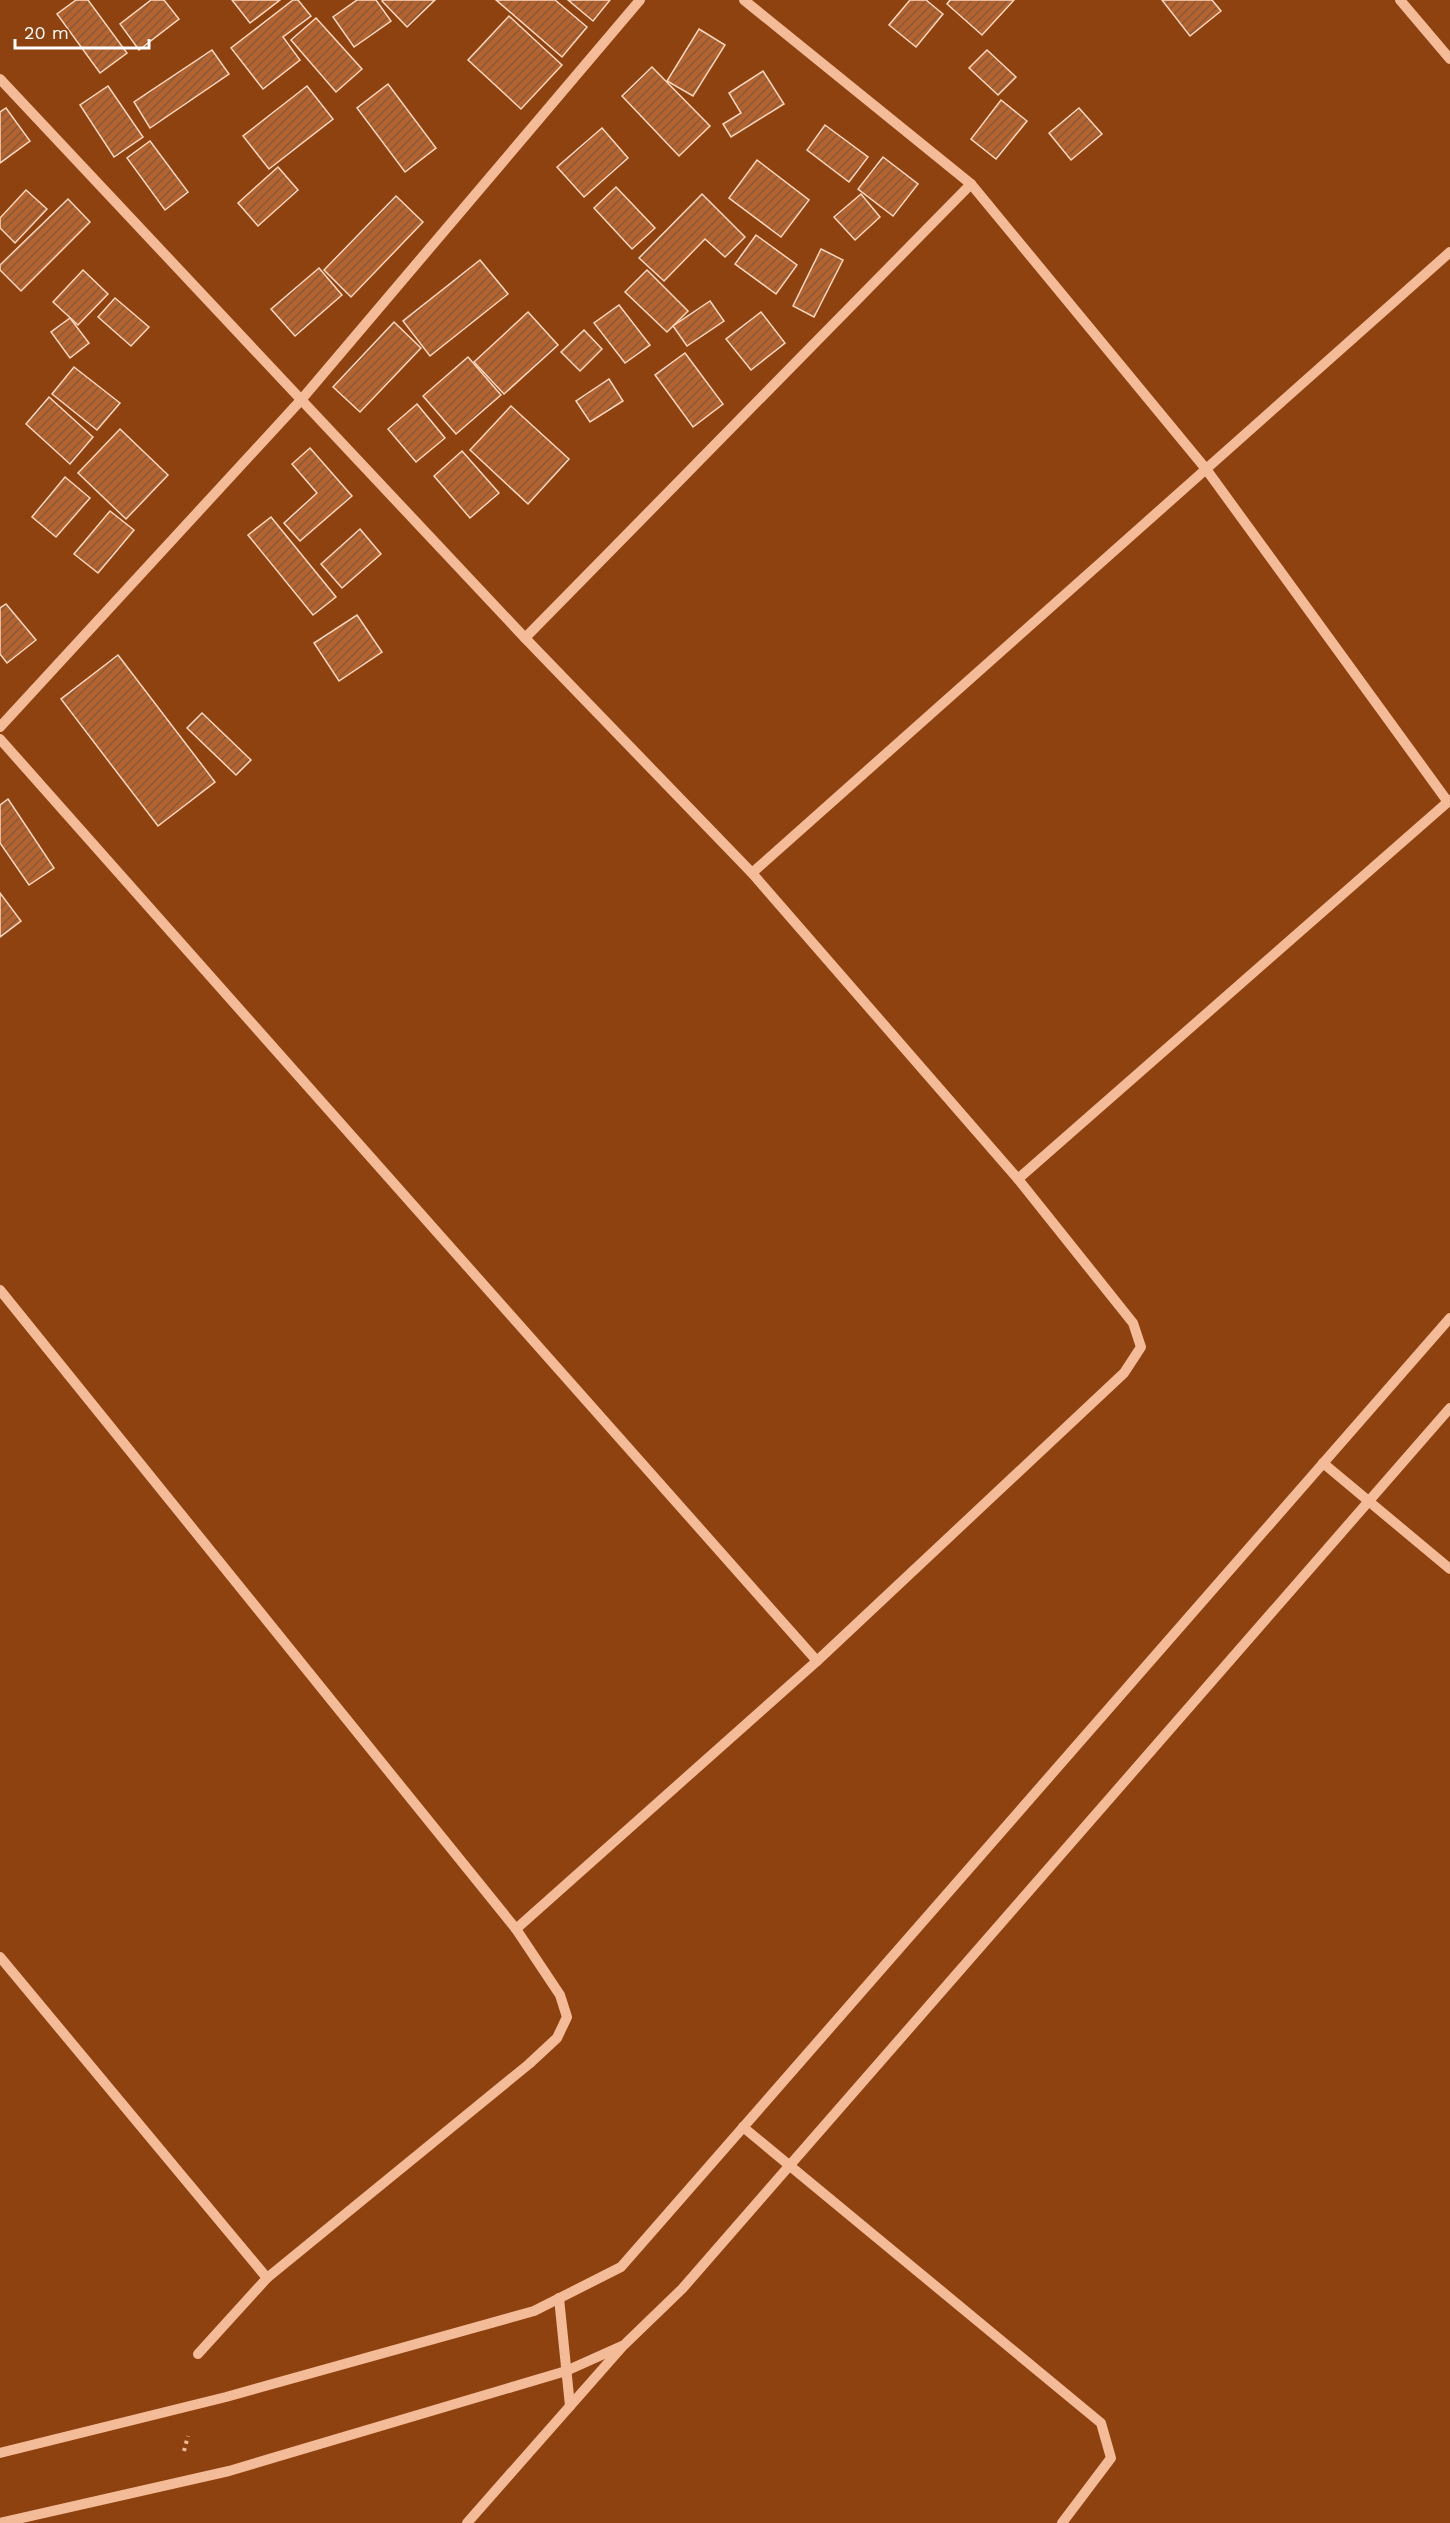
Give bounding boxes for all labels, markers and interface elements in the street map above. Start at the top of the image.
scale bar [15,12,148,50]
text: 20 m [24,22,69,43]

